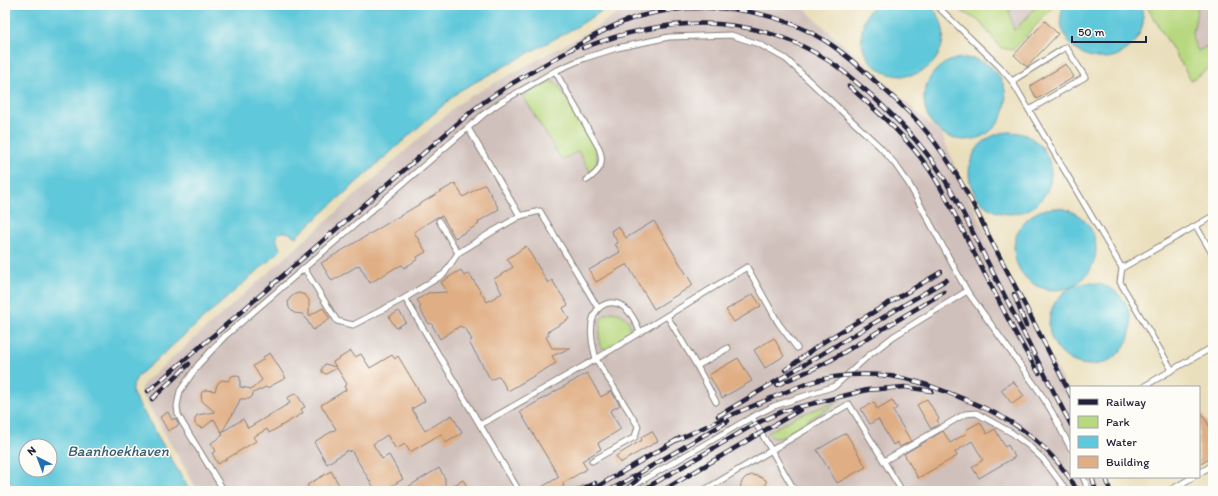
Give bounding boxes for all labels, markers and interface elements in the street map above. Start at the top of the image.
scale bar [1072,18,1146,44]
text: 50 m [1078,25,1104,39]
legend [1070,386,1200,478]
text: Railway [1106,395,1146,409]
text: Park [1106,415,1130,429]
text: Water [1106,435,1137,449]
north arrow [18,438,58,478]
water label: Baanhoekhaven [67,442,169,460]
text: N [25,444,39,458]
text: Building [1106,455,1150,469]

